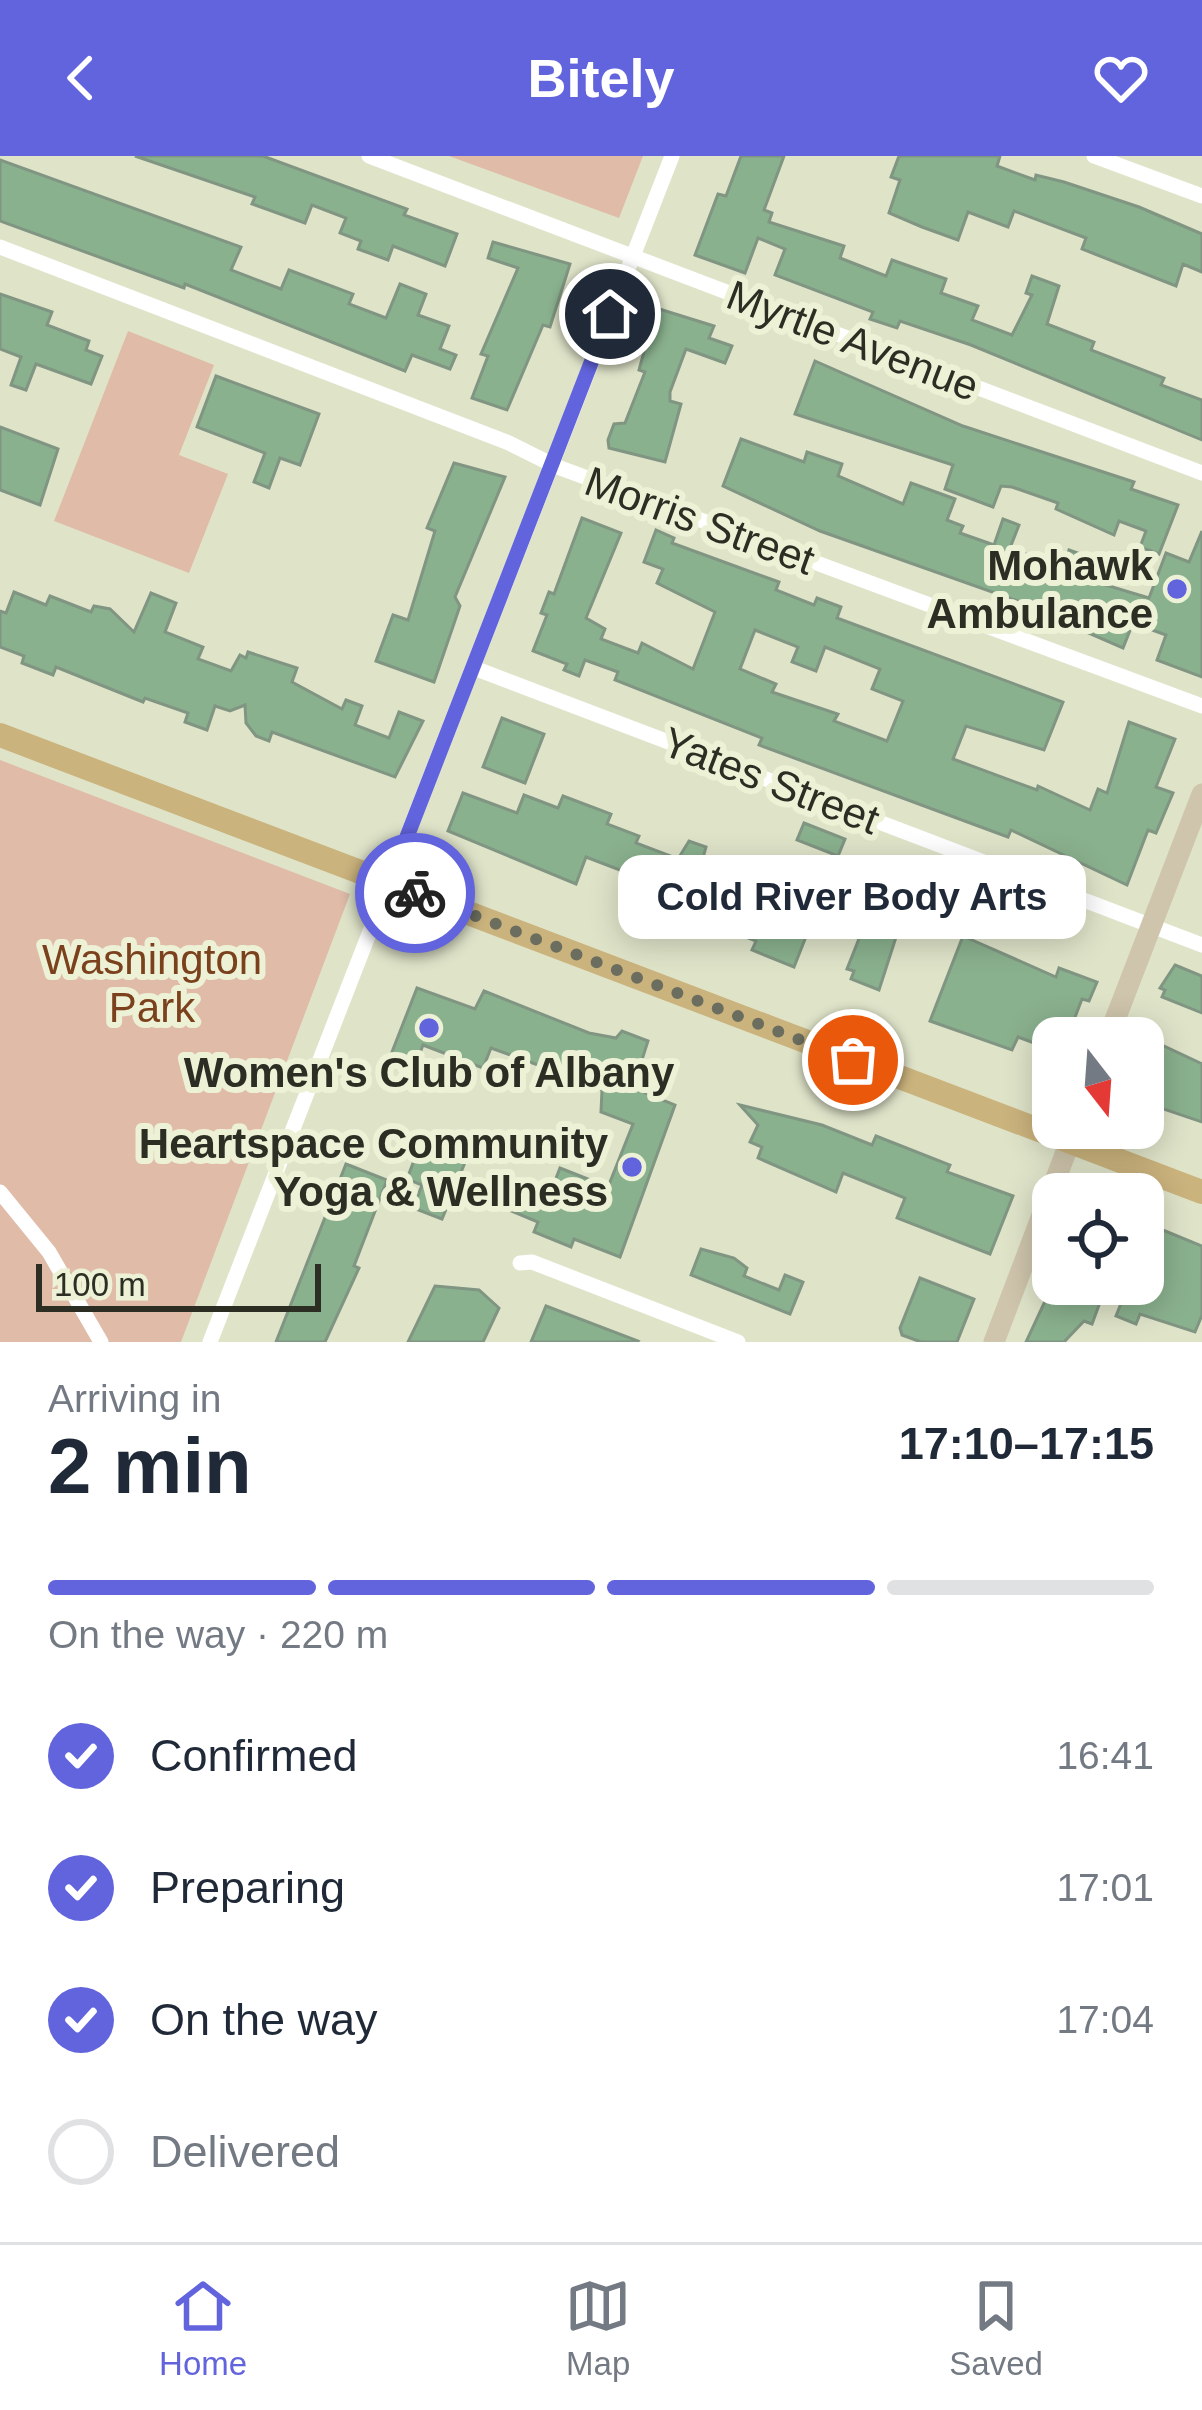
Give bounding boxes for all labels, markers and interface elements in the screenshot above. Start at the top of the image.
icon: back [48,45,114,111]
icon: heart [1088,45,1154,111]
text: Bitely [527,48,675,108]
pin [559,263,661,365]
street label: Myrtle Avenue [721,271,985,410]
icon: home [577,281,643,347]
street label: Morris Street [579,457,821,584]
place label: Mohawk Ambulance [927,542,1154,637]
marker: Mohawk Ambulance [1164,576,1190,602]
street label: Yates Street [656,718,886,843]
courier [355,833,475,953]
callout: Cold River Body Arts [619,856,1087,940]
icon: bike [382,860,448,926]
text: Cold River Body Arts [657,875,1047,918]
park label: Washington Park [42,936,262,1031]
pin [802,1009,904,1111]
marker: Women's Club of Albany [416,1015,442,1041]
north arrow [1032,1017,1164,1149]
map controls [1032,1017,1164,1305]
icon: bag [820,1027,886,1093]
place label: Women's Club of Albany [184,1049,675,1096]
place label: Heartspace Community Yoga & Wellness [139,1120,609,1215]
marker: Heartspace Community Yoga & Wellness [619,1154,645,1180]
button: locate [1032,1173,1164,1305]
scale bar [36,1258,321,1311]
text: 100 m [54,1266,146,1303]
text: Arriving in [48,1377,221,1420]
text: 17:10–17:15 [899,1418,1154,1469]
text: 2 min [48,1422,252,1510]
text: On the way · 220 m [48,1613,388,1656]
icon: check [48,1723,114,1789]
text: Confirmed [150,1730,358,1781]
text: 16:41 [1056,1734,1154,1777]
icon: check [48,1855,114,1921]
text: Preparing [150,1862,345,1913]
text: 17:01 [1056,1866,1154,1909]
icon: check [48,1987,114,2053]
text: On the way [150,1994,378,2045]
text: 17:04 [1056,1998,1154,2041]
text: Delivered [150,2126,340,2177]
tab: Home [159,2273,247,2383]
tab: Map [565,2273,631,2383]
tab: Saved [949,2273,1043,2383]

